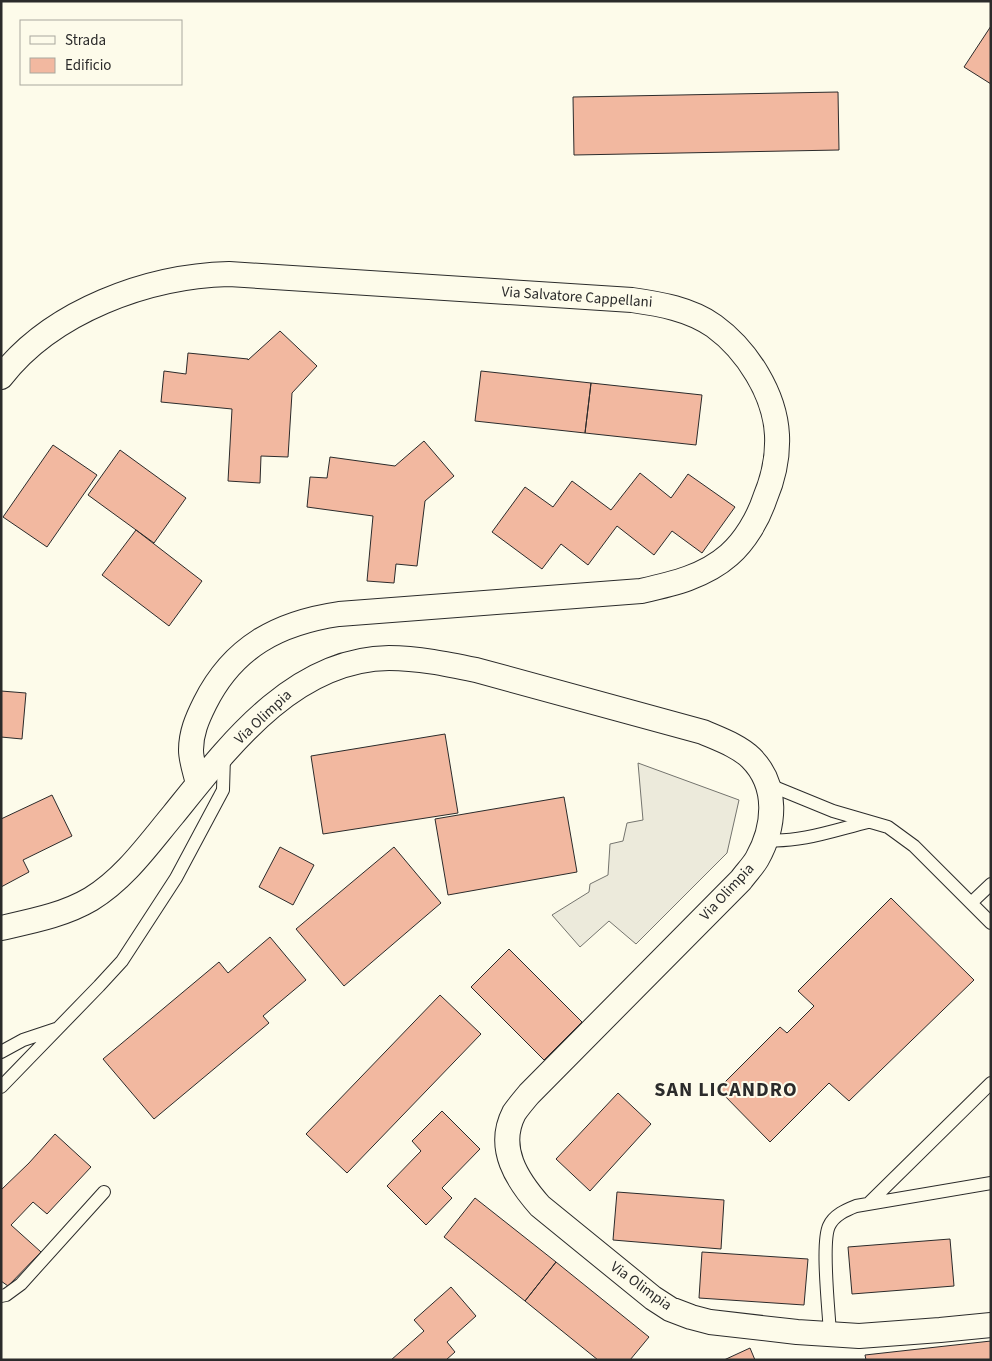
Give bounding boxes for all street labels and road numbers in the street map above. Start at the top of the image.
street label: Via Salvatore Cappellani [501,281,653,313]
street label: Via Olimpia [230,685,296,749]
street label: Via Olimpia [695,859,759,925]
street label: Via Olimpia [606,1257,676,1315]

